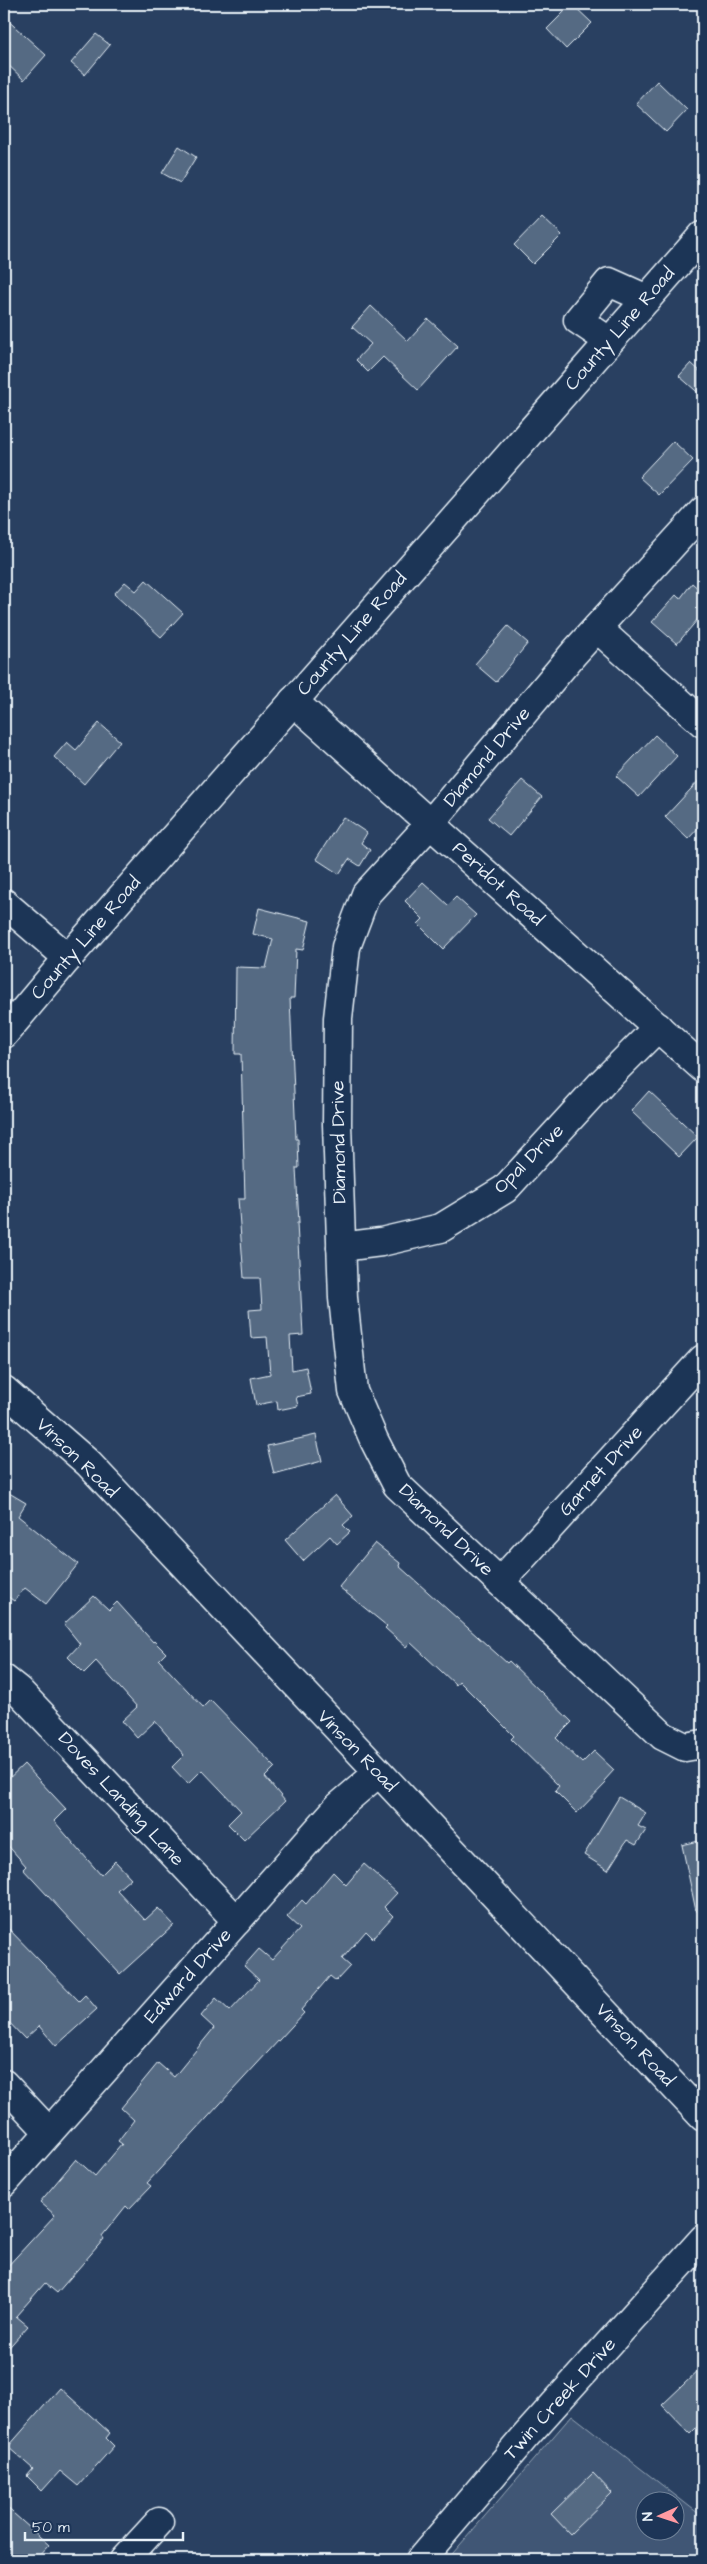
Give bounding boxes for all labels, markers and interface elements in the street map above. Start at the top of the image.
street label: County Line Road [559,261,682,397]
street label: County Line Road [291,566,414,702]
street label: Diamond Drive [437,701,537,813]
street label: Peridot Road [446,835,550,933]
street label: County Line Road [25,870,148,1006]
street label: Diamond Drive [324,1080,354,1204]
street label: Opal Drive [488,1118,570,1200]
street label: Vinson Road [30,1412,124,1504]
street label: Garnet Drive [553,1420,649,1522]
street label: Diamond Drive [392,1478,500,1582]
street label: Vinson Road [311,1704,403,1798]
street label: Doves Landing Lane [51,1726,190,1873]
street label: Edward Drive [138,1922,238,2030]
street label: Vinson Road [589,1997,681,2093]
street label: Twin Creek Drive [498,2332,622,2466]
north arrow [634,2492,684,2542]
scale bar [25,2509,182,2541]
text: N [638,2512,658,2522]
text: 50 m [32,2517,70,2538]

